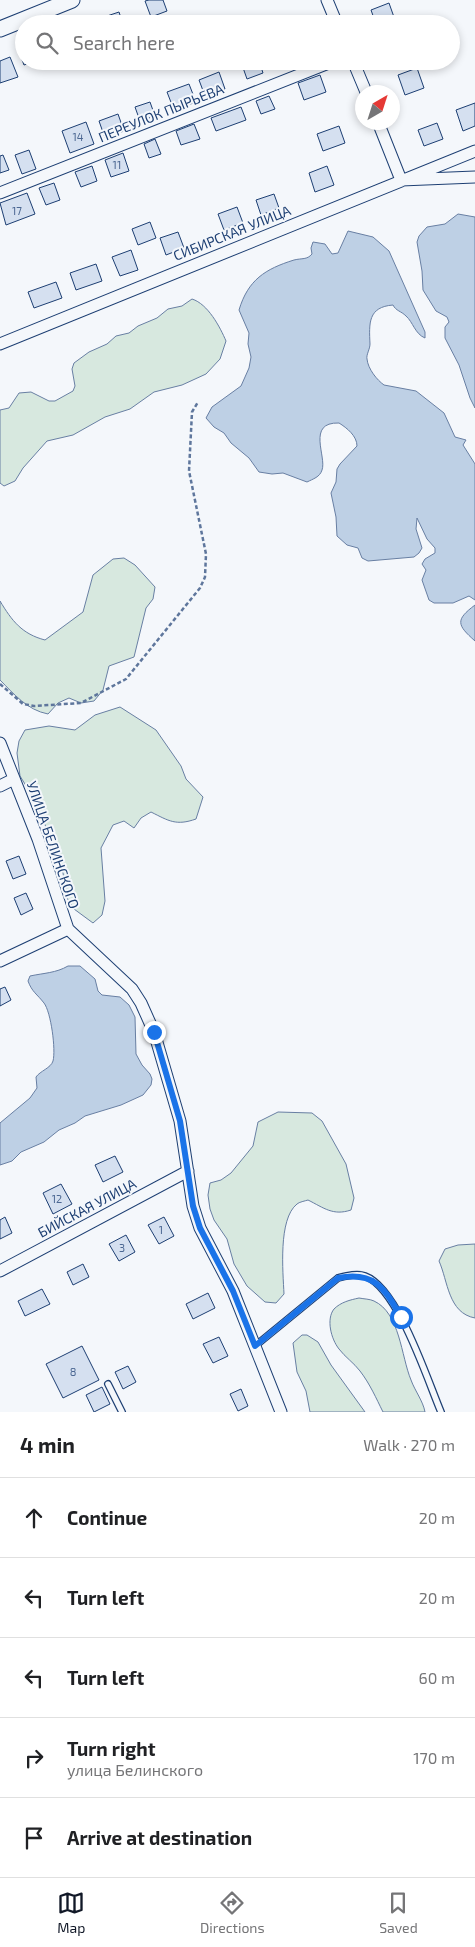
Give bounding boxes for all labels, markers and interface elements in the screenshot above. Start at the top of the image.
search box [15,15,460,70]
icon: search [33,29,61,57]
text: Search here [73,31,175,54]
street label: ПЕРЕУЛОК ПЫРЬЕВА [96,80,226,145]
north arrow [355,85,400,130]
house number: 14 [72,130,84,143]
house number: 11 [113,158,121,171]
street label: СИБИРСКАЯ УЛИЦА [171,201,293,264]
house number: 17 [12,204,22,217]
street label: УЛИЦА БЕЛИНСКОГО [24,779,83,911]
route end [143,1021,166,1044]
street label: БИЙСКАЯ УЛИЦА [35,1174,139,1241]
house number: 12 [52,1192,62,1205]
house number: 1 [159,1223,163,1236]
house number: 3 [119,1241,125,1254]
route start [390,1306,413,1329]
house number: 8 [70,1365,76,1378]
text: 4 min [20,1432,75,1457]
text: Walk · 270 m [363,1435,455,1454]
icon: ahead [20,1504,48,1532]
text: Continue [67,1506,147,1529]
text: 20 m [419,1508,455,1527]
icon: left [20,1584,48,1612]
text: Turn left [67,1586,144,1609]
text: 20 m [419,1588,455,1607]
icon: left [20,1664,48,1692]
text: Turn left [67,1666,144,1689]
text: 60 m [419,1668,455,1687]
text: Turn right [67,1737,155,1760]
icon: right [20,1744,48,1772]
text: 170 m [413,1748,455,1767]
text: улица Белинского [67,1760,203,1779]
icon: arrive [20,1824,48,1852]
text: Arrive at destination [67,1826,252,1849]
tab: Map [57,1889,85,1936]
tab: Directions [200,1889,265,1936]
tab: Saved [379,1889,418,1936]

